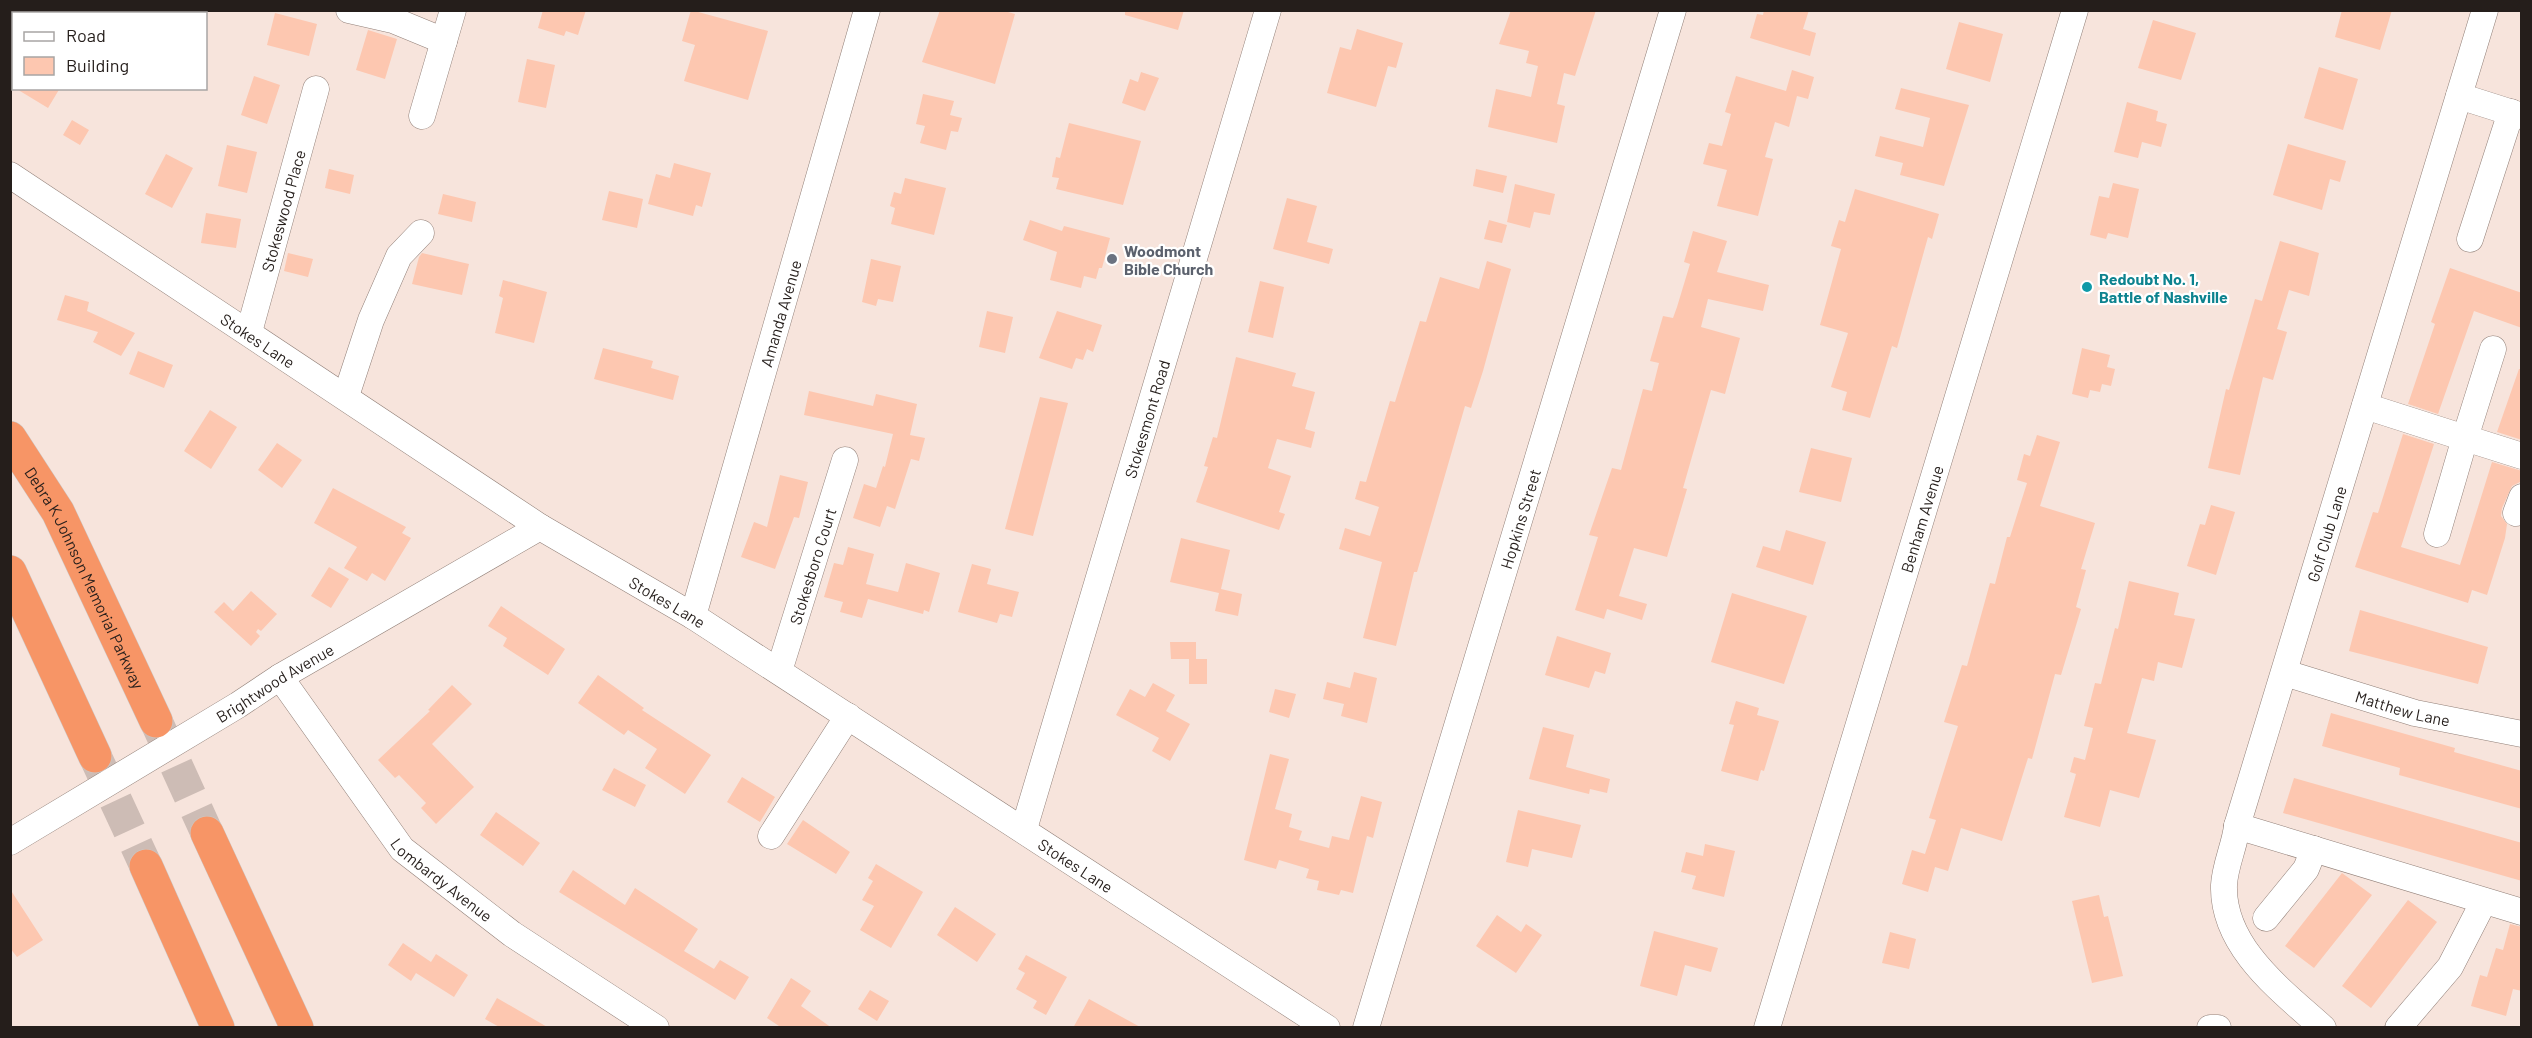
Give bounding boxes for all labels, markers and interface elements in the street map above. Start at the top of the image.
legend [12,12,207,90]
text: Road [66,24,106,46]
text: Building [66,54,129,76]
street label: Stokeswood Place [257,147,308,274]
place label: Woodmont Bible Church [1124,241,1213,278]
marker: Woodmont Bible Church [1105,252,1119,266]
street label: Amanda Avenue [756,257,804,369]
place label: Redoubt No. 1, Battle of Nashville [2099,269,2228,306]
marker: Redoubt No. 1, Battle of Nashville [2080,280,2094,294]
street label: Stokes Lane [218,308,299,371]
street label: Stokesmont Road [1120,357,1173,480]
street label: Debra K Johnson Memorial Parkway [22,463,149,692]
street label: Benham Avenue [1896,463,1946,575]
street label: Hopkins Street [1496,466,1544,571]
street label: Golf Club Lane [2302,483,2349,584]
street label: Stokesboro Court [785,505,839,627]
street label: Stokes Lane [626,572,709,631]
street label: Brightwood Avenue [212,639,337,726]
street label: Matthew Lane [2353,686,2452,729]
street label: Lombardy Avenue [387,834,497,925]
street label: Stokes Lane [1035,834,1117,896]

